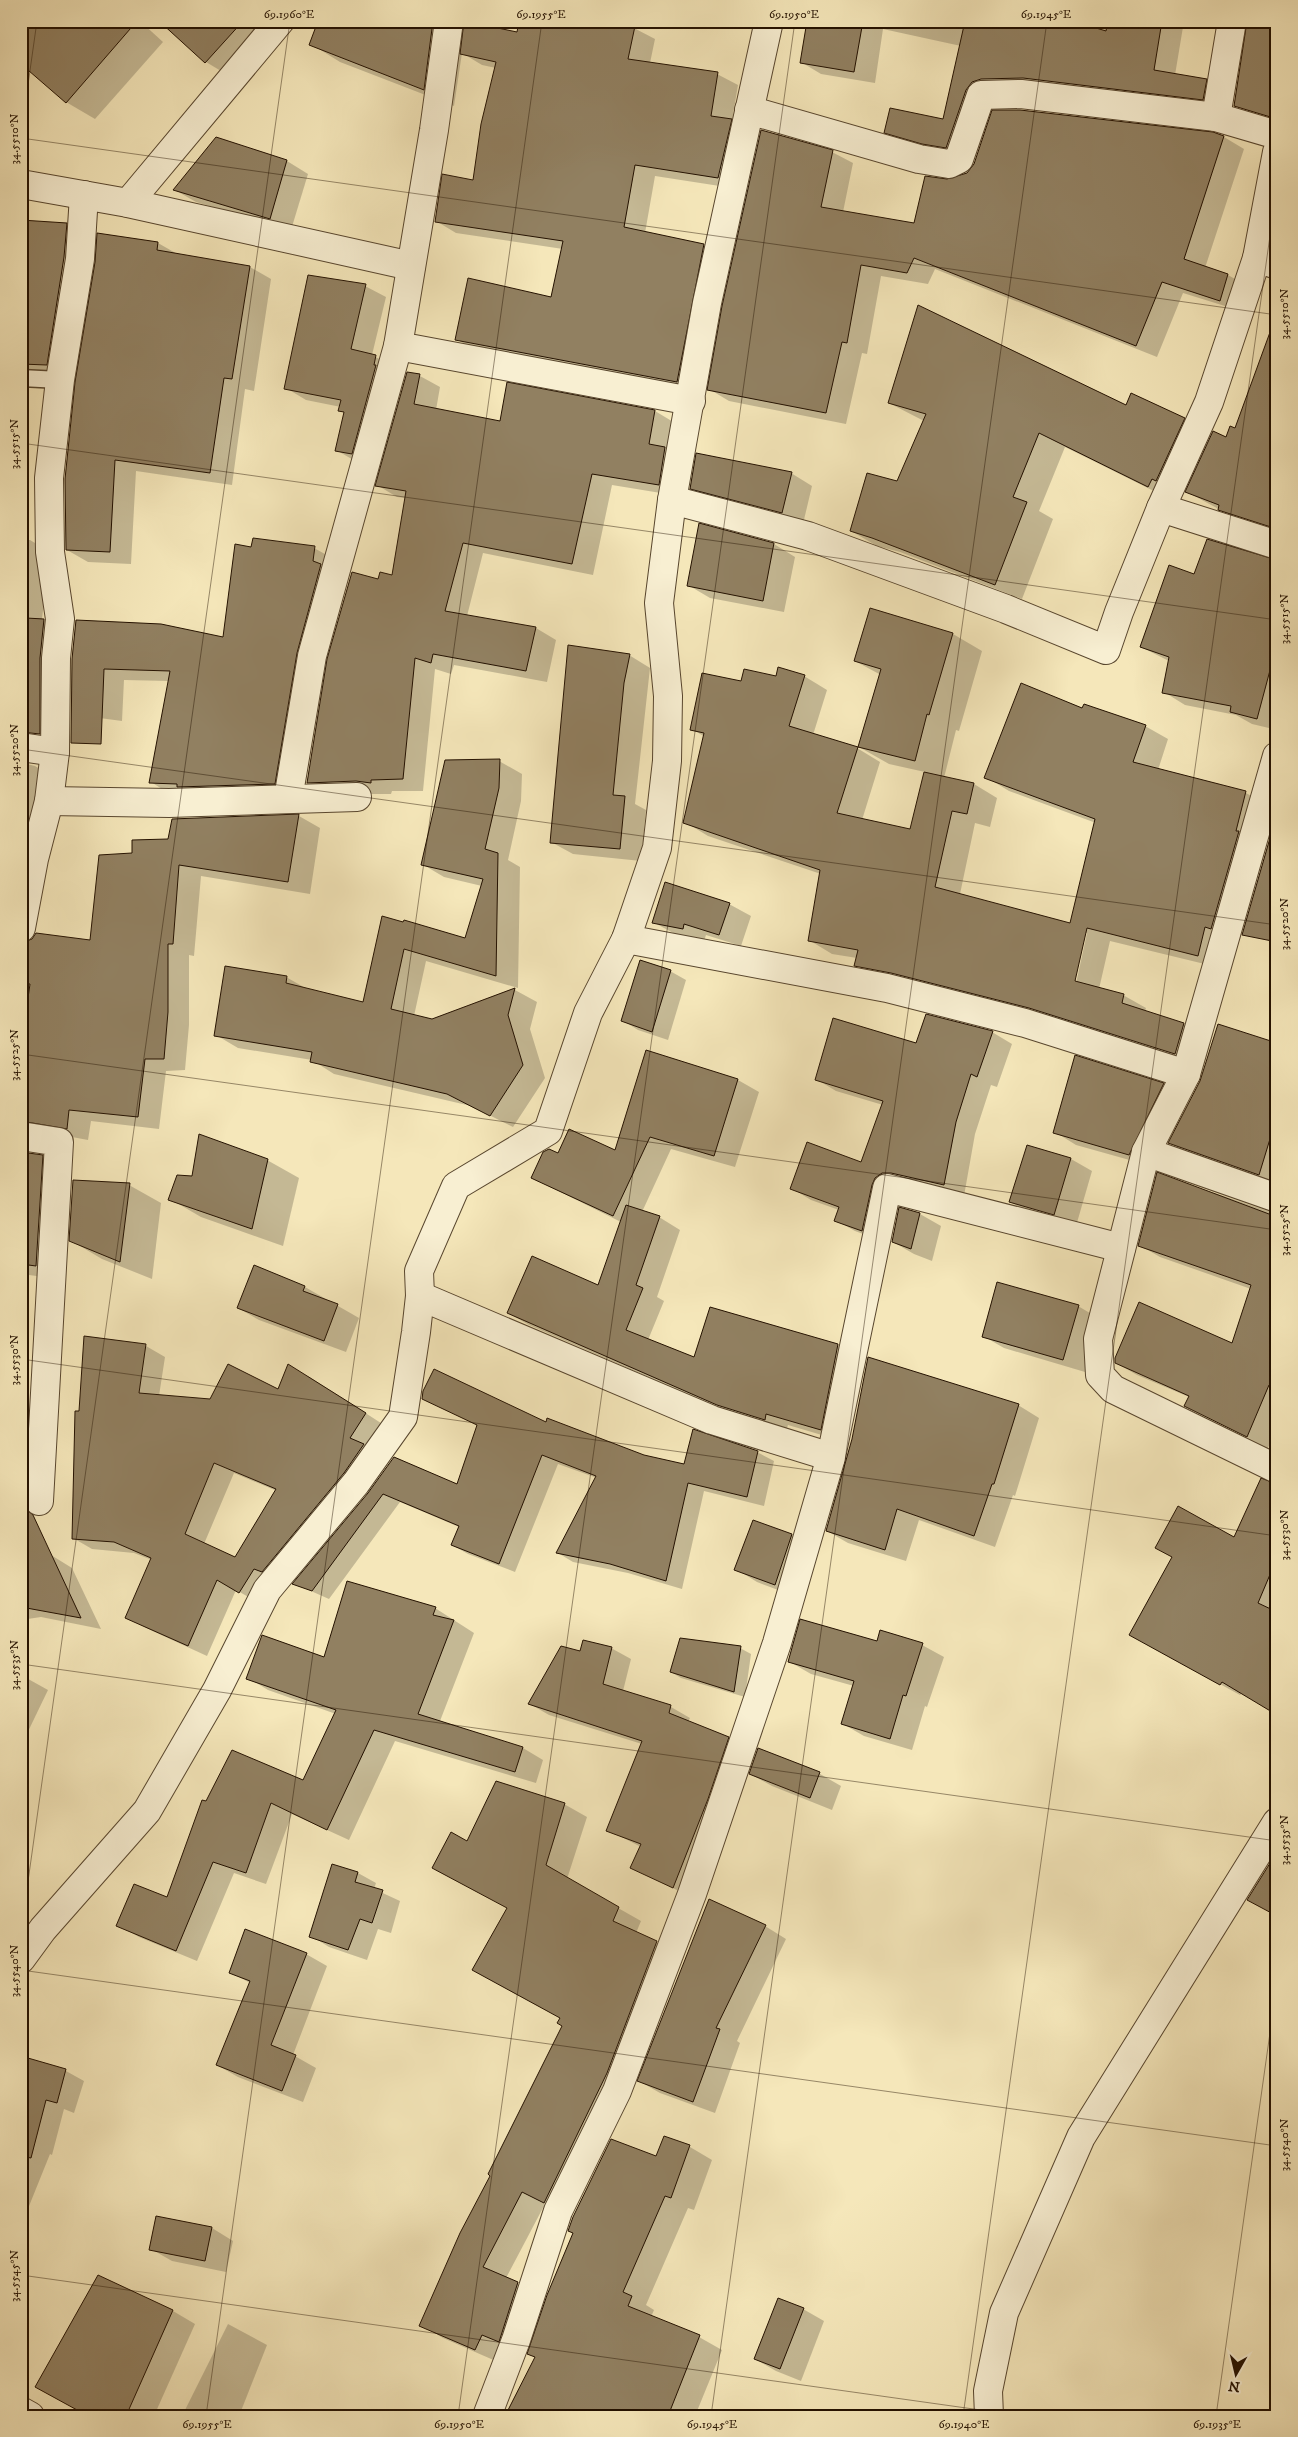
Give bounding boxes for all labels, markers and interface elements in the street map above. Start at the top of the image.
text: 69.1960°E [264,7,315,22]
text: 69.1955°E [516,7,566,22]
text: 69.1950°E [769,7,820,22]
text: 69.1945°E [1021,7,1072,22]
text: 34.5510°N [7,113,22,164]
text: 34.5510°N [1277,288,1292,339]
text: 34.5515°N [7,419,22,469]
text: 34.5515°N [1277,594,1292,644]
text: 34.5520°N [7,724,22,776]
text: 34.5520°N [1277,898,1292,950]
text: 34.5525°N [7,1029,22,1081]
text: 34.5525°N [1277,1204,1292,1256]
text: 34.5530°N [7,1334,22,1385]
text: 34.5530°N [1277,1509,1292,1560]
text: 34.5535°N [7,1640,22,1690]
text: 34.5535°N [1277,1815,1292,1865]
text: 34.5540°N [7,1944,22,1997]
text: 34.5540°N [1277,2118,1292,2171]
text: 34.5545°N [7,2250,22,2302]
north arrow [1210,2350,1260,2400]
text: N [1227,2376,1241,2396]
text: 69.1955°E [182,2417,232,2432]
text: 69.1950°E [434,2417,485,2432]
text: 69.1945°E [687,2417,738,2432]
text: 69.1940°E [938,2417,990,2432]
text: 69.1935°E [1193,2417,1242,2432]

